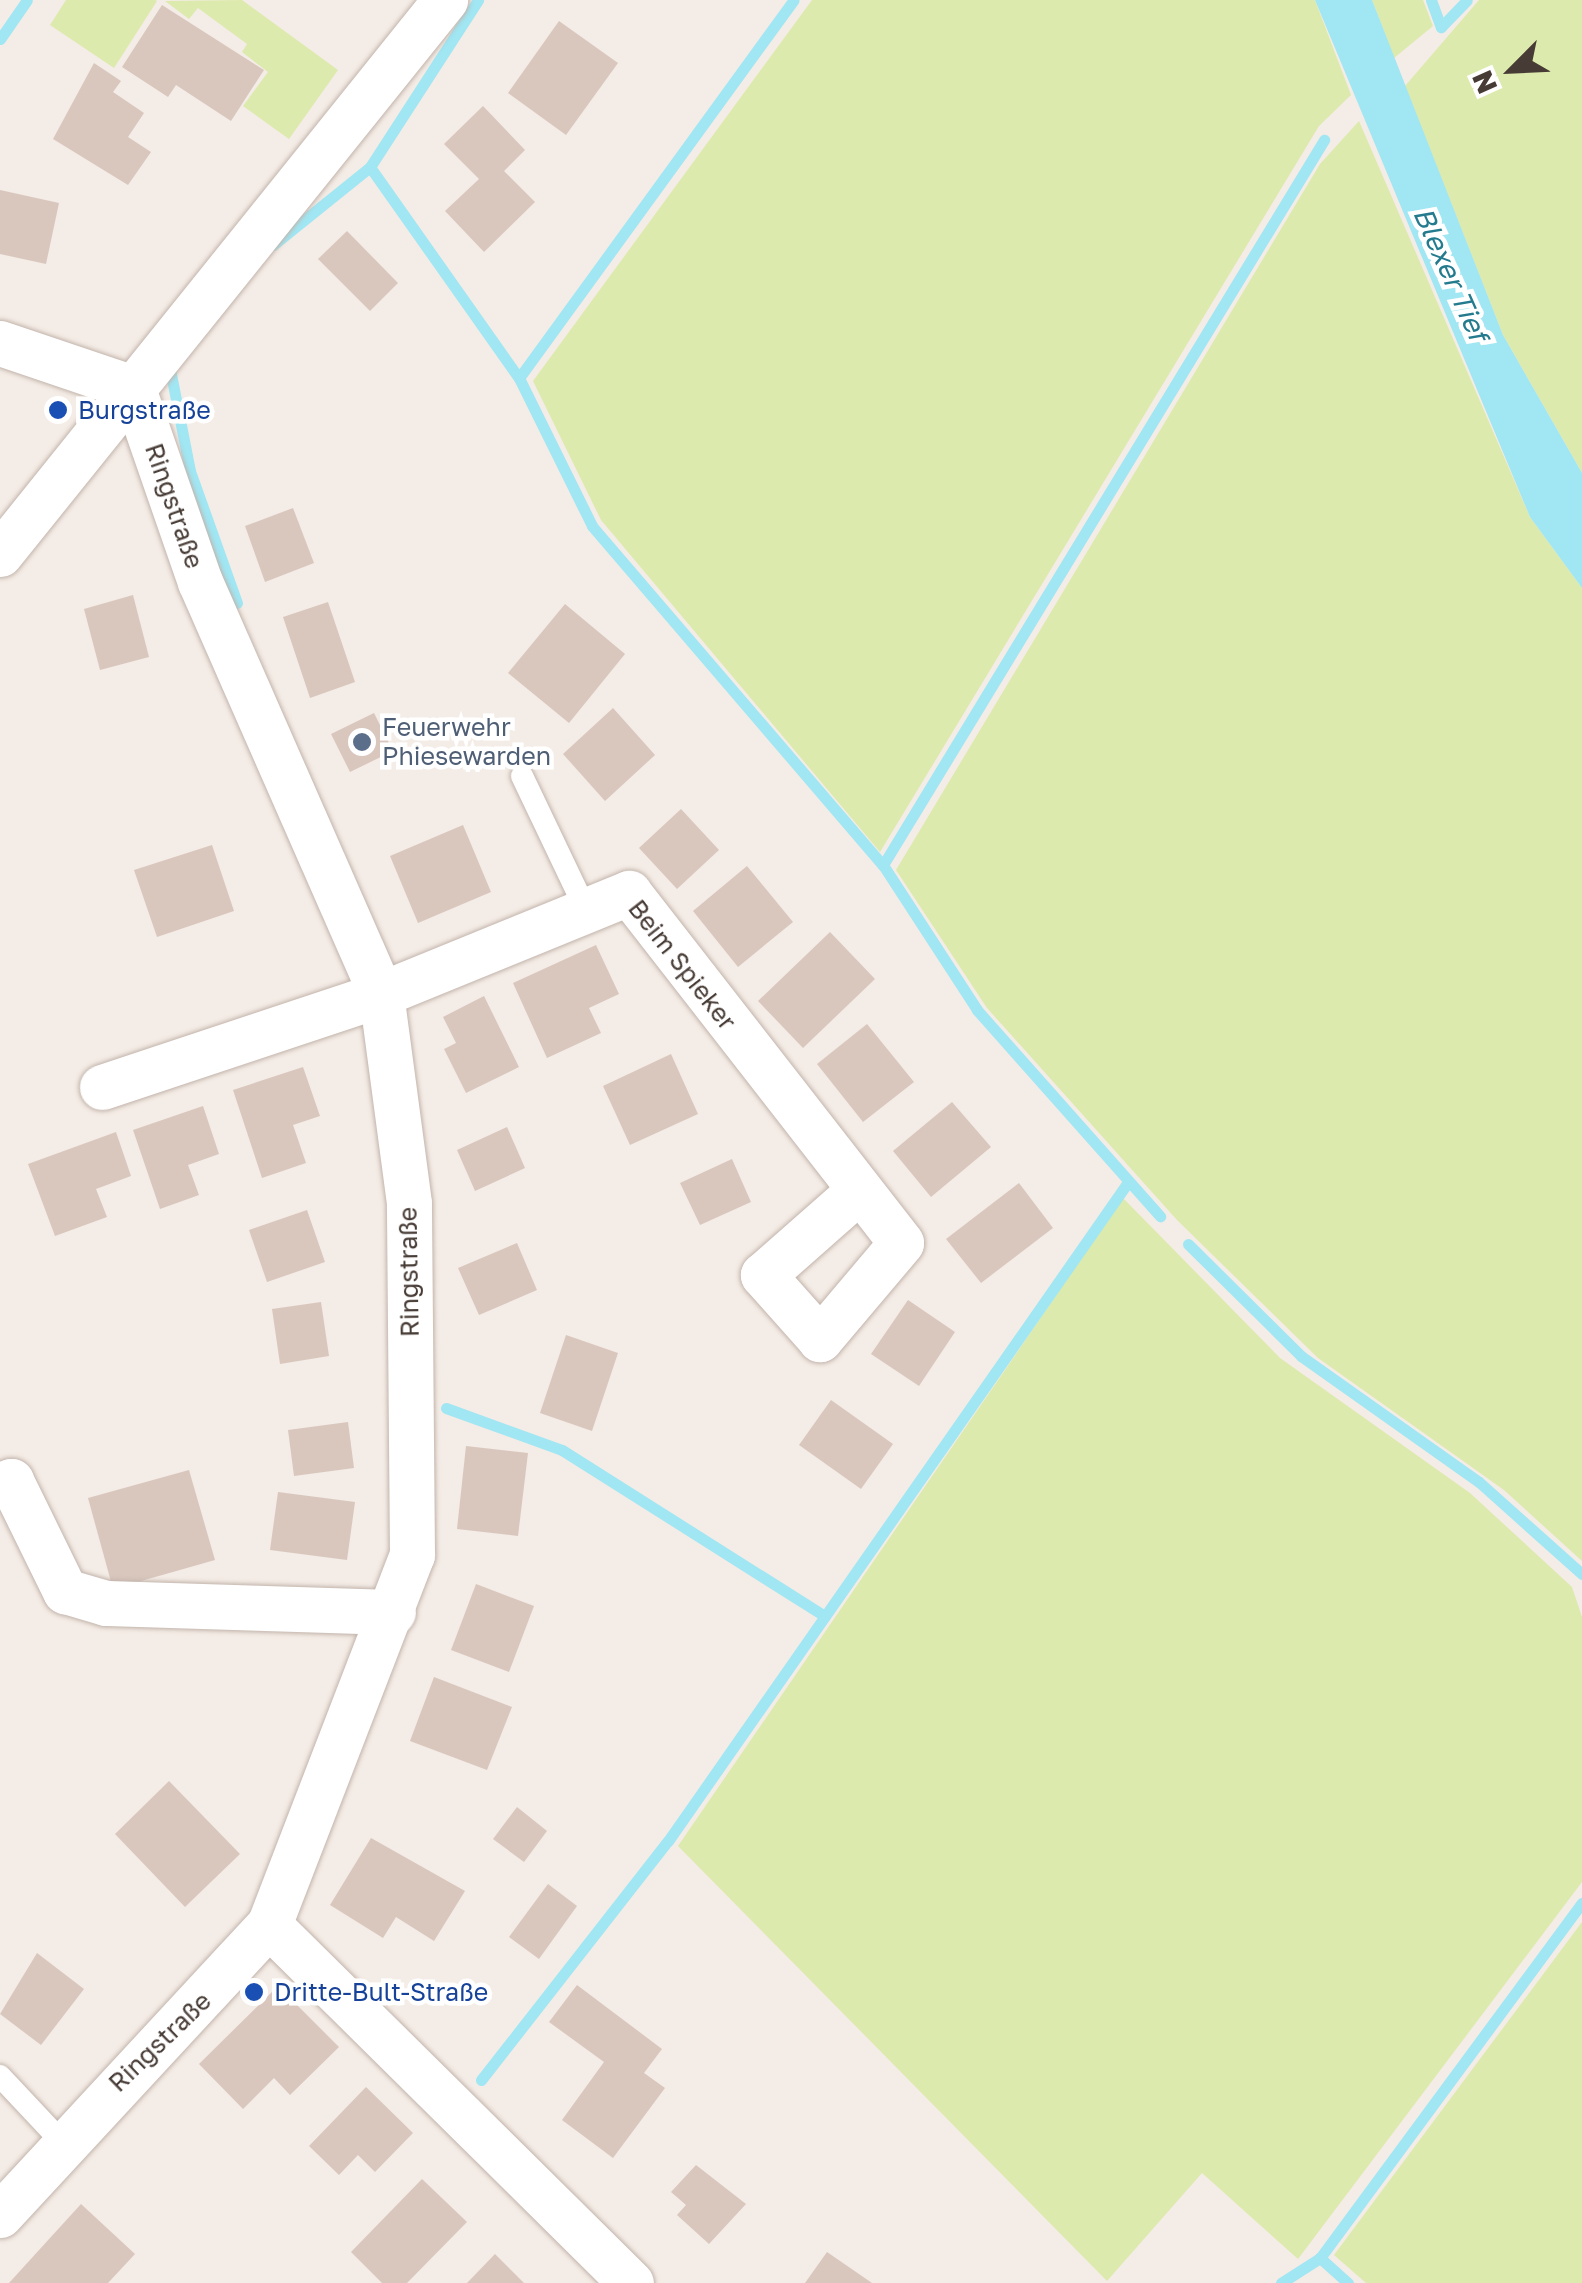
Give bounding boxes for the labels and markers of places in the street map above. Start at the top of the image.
place label: Burgstraße [78,395,211,425]
marker: Burgstraße [47,399,69,421]
place label: Feuerwehr Phiesewarden [382,713,551,772]
marker: Feuerwehr Phiesewarden [351,731,373,753]
place label: Dritte-Bult-Straße [274,1977,488,2007]
marker: Dritte-Bult-Straße [243,1981,265,2003]

